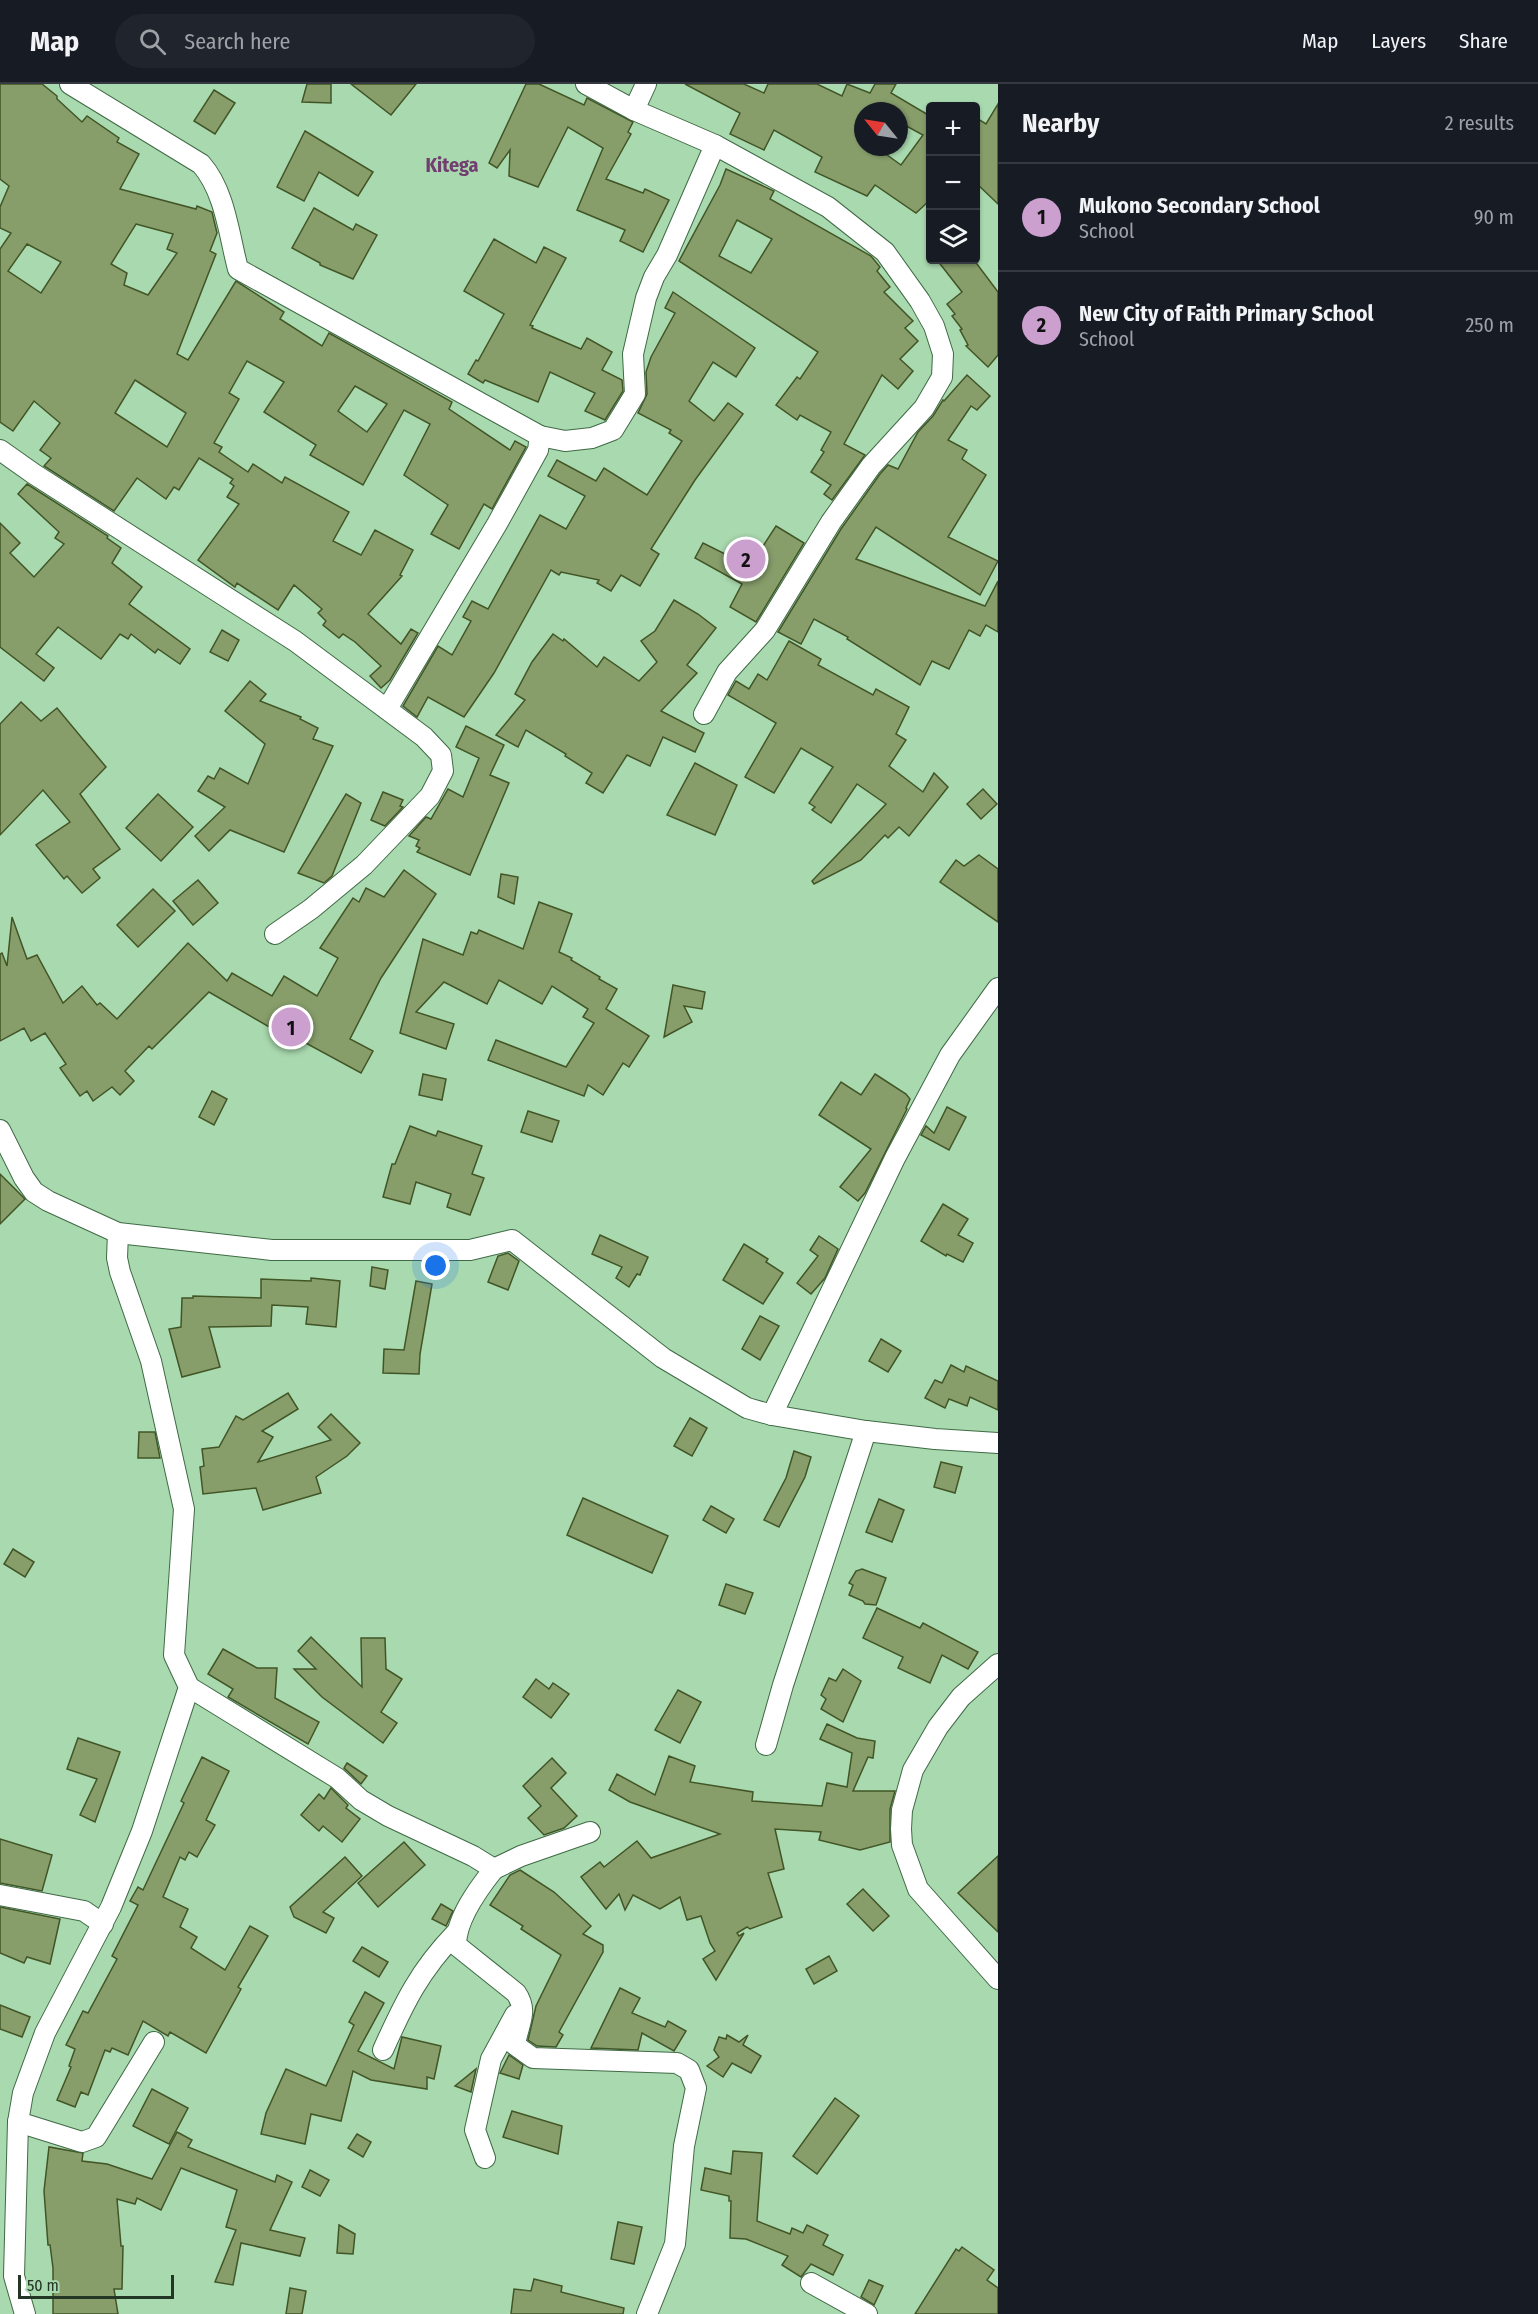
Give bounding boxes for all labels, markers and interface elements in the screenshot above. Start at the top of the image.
search box [115,14,535,68]
text: Map [30,25,79,58]
icon: search [136,25,169,58]
text: Search here [184,28,290,55]
text: Map [1302,28,1338,54]
text: Layers [1371,28,1426,54]
text: Share [1459,28,1508,54]
north arrow [854,102,908,156]
map controls [926,102,980,264]
button: + [926,102,980,156]
text: Nearby [1022,108,1099,139]
text: 2 results [1445,111,1514,135]
district label: Kitega [425,153,479,177]
button: − [926,156,980,210]
text: Mukono Secondary School [1079,192,1320,219]
text: 1 [1037,205,1046,229]
text: 90 m [1474,205,1514,229]
button: layers [926,210,980,264]
text: School [1079,219,1134,243]
text: New City of Faith Primary School [1079,300,1374,327]
text: 2 [1037,313,1046,337]
text: 250 m [1466,313,1514,337]
text: School [1079,327,1134,351]
pin: 2 [726,536,766,582]
pin: 1 [272,1004,310,1050]
your location [421,1251,450,1280]
scale bar [18,2272,174,2300]
text: 50 m [27,2276,59,2295]

